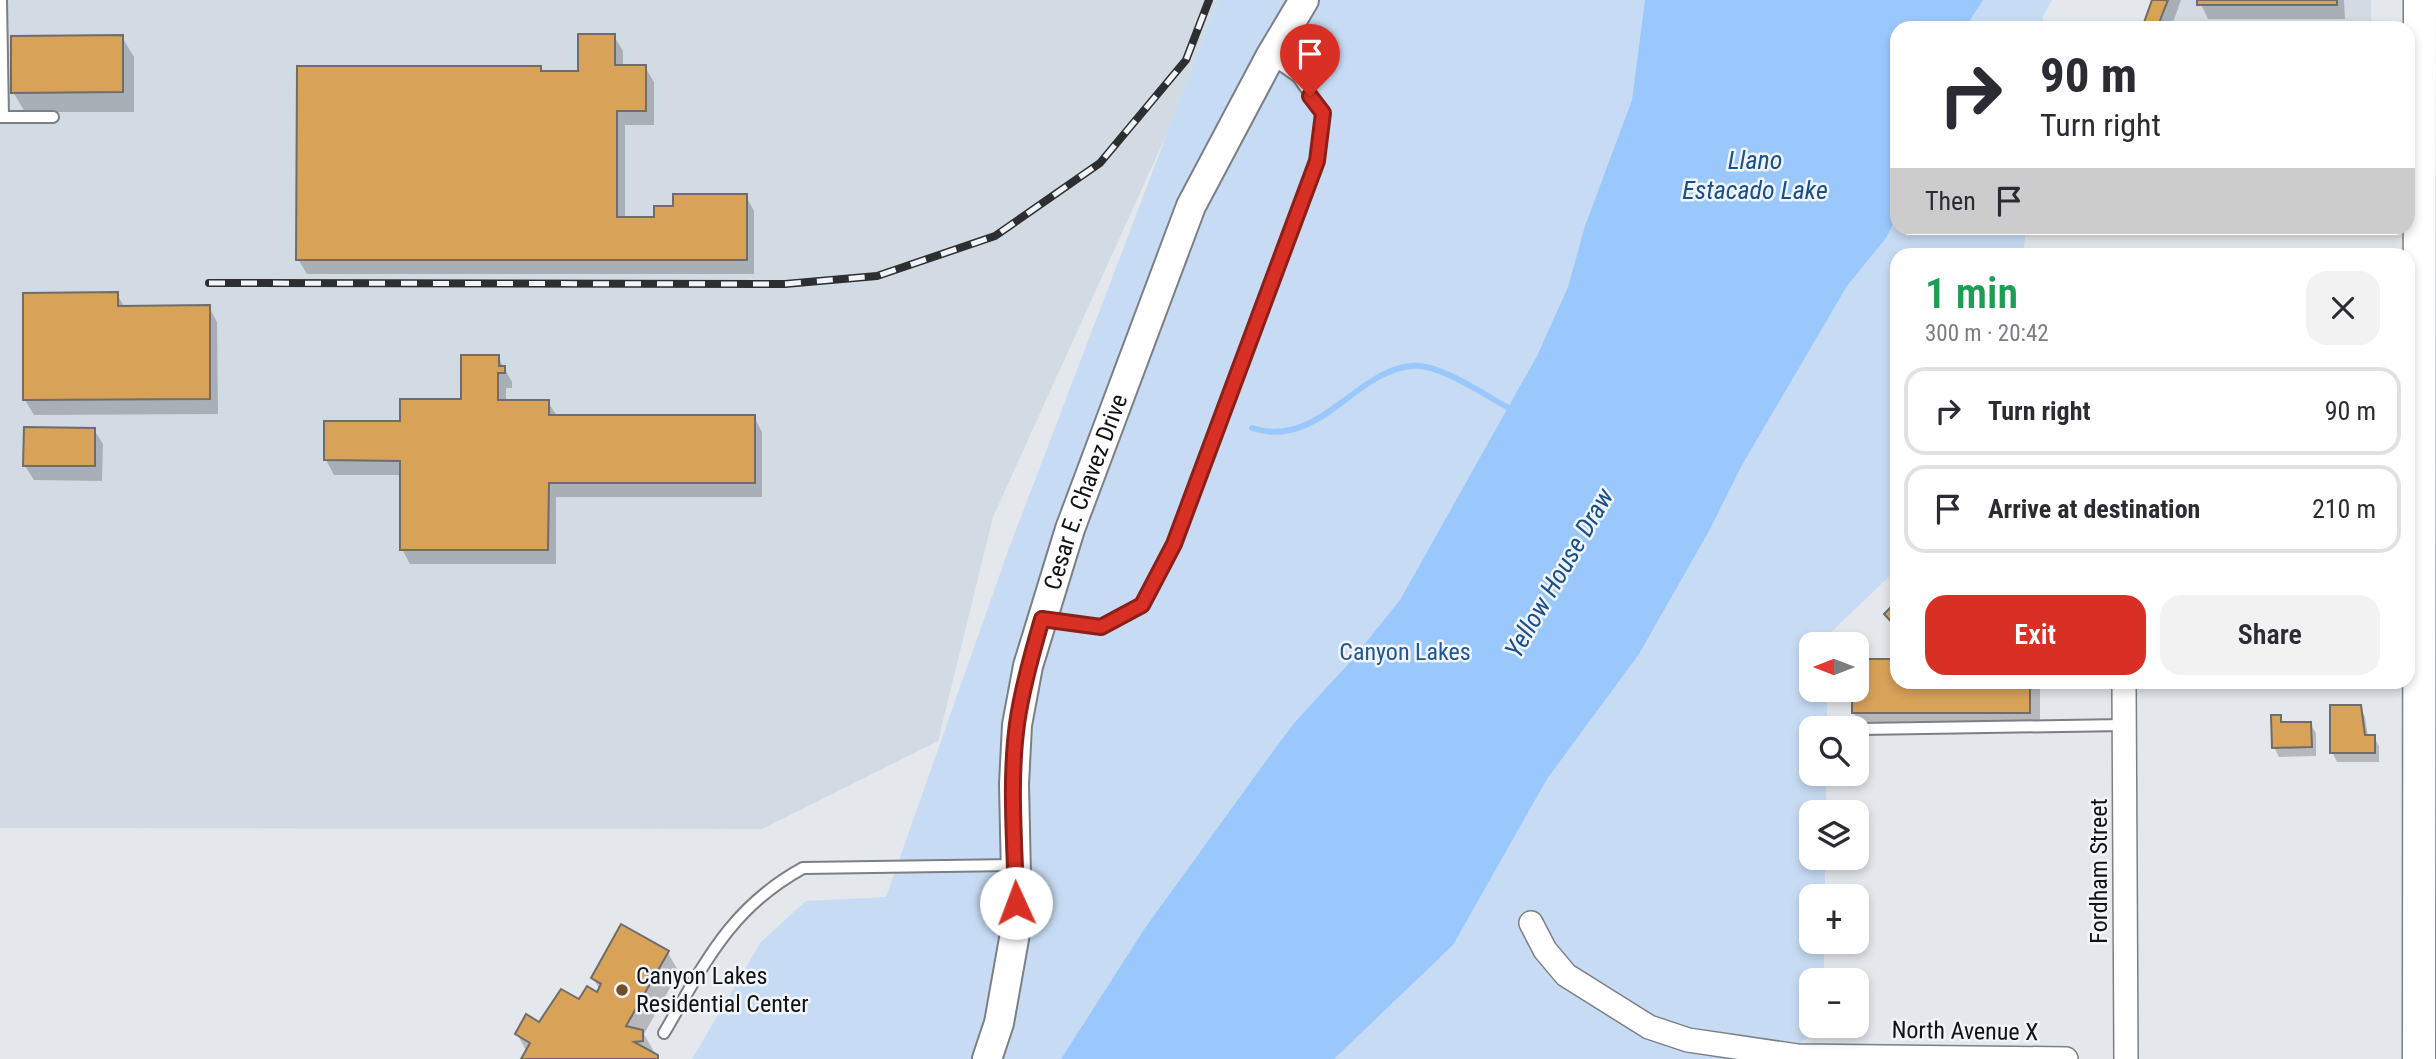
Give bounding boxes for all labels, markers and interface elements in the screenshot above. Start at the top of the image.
pin [1280,24,1340,96]
icon: arrive [1291,35,1329,73]
text: 90 m [2040,47,2137,104]
icon: right [1925,49,2016,140]
text: Turn right [2040,106,2161,144]
water label: Llano Estacado Lake [1682,145,1828,205]
icon: arrive [1990,182,2028,220]
text: Then [1925,186,1976,216]
text: 1 min [1925,269,2018,318]
button: close [2306,271,2380,345]
text: 300 m · 20:42 [1925,320,2049,347]
street label: Cesar E. Chavez Drive [1038,390,1133,593]
icon: right [1929,392,1967,430]
text: Turn right [1988,396,2090,426]
text: 90 m [2325,396,2376,426]
water label: Yellow House Draw [1498,482,1620,663]
icon: arrive [1929,490,1967,528]
text: Arrive at destination [1988,494,2200,524]
text: 210 m [2312,494,2376,524]
button: Exit [1925,595,2146,675]
button: Share [2160,595,2380,675]
north arrow [1799,632,1869,702]
map controls [1799,632,1869,1038]
park label: Canyon Lakes [1339,638,1471,666]
button: search [1799,716,1869,786]
street label: Fordham Street [2085,798,2113,944]
button: layers [1799,800,1869,870]
position arrow [979,866,1053,940]
button: + [1799,884,1869,954]
place label: Canyon Lakes Residential Center [636,962,809,1018]
button: − [1799,968,1869,1038]
marker: Canyon Lakes Residential Center [614,982,630,998]
street label: North Avenue X [1891,1016,2039,1046]

